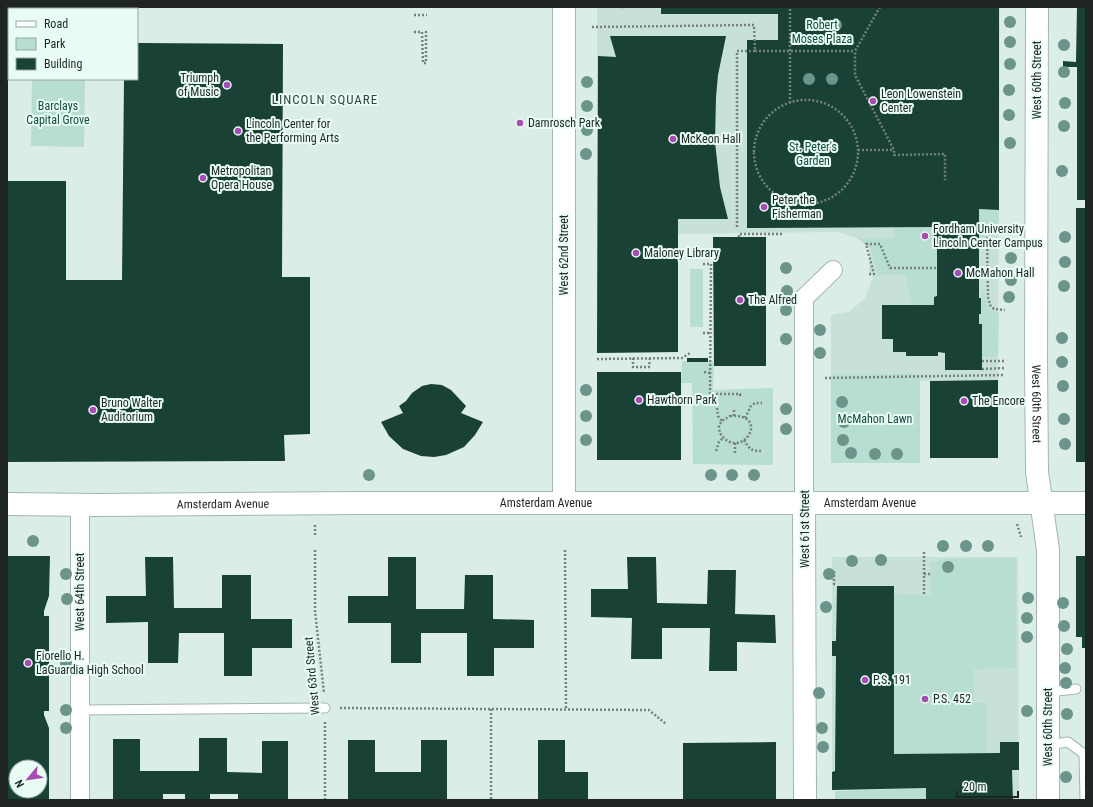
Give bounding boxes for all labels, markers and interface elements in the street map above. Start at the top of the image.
legend [8,8,138,80]
text: Road [44,17,68,31]
park label: Robert Moses Plaza [792,18,853,46]
text: Park [44,37,66,51]
street label: West 60th Street [1030,40,1044,119]
text: Building [44,57,82,71]
place label: Triumph of Music [178,71,219,99]
marker: Triumph of Music [222,80,232,90]
place label: Leon Lowenstein Center [881,87,961,115]
district label: LINCOLN SQUARE [272,92,378,107]
marker: Leon Lowenstein Center [868,96,878,106]
park label: Barclays Capital Grove [26,99,90,127]
place label: Damrosch Park [528,116,601,130]
place label: Lincoln Center for the Performing Arts [246,117,339,145]
marker: Damrosch Park [515,118,525,128]
marker: Lincoln Center for the Performing Arts [233,126,243,136]
place label: McKeon Hall [681,132,741,146]
marker: McKeon Hall [668,134,678,144]
park label: St. Peter's Garden [789,140,837,168]
place label: Metropolitan Opera House [211,164,272,192]
marker: Metropolitan Opera House [198,173,208,183]
place label: Peter the Fisherman [772,193,822,221]
marker: Peter the Fisherman [759,202,769,212]
street label: West 62nd Street [557,214,571,295]
place label: Fordham University Lincoln Center Campus [933,222,1043,250]
marker: Fordham University Lincoln Center Campus [920,231,930,241]
place label: Maloney Library [644,246,719,260]
marker: Maloney Library [631,248,641,258]
place label: McMahon Hall [966,266,1035,280]
marker: McMahon Hall [953,268,963,278]
place label: The Alfred [748,293,797,307]
marker: The Alfred [735,295,745,305]
street label: West 60th Street [1029,365,1044,444]
place label: Hawthorn Park [647,393,718,407]
place label: The Encore [972,394,1025,408]
marker: Hawthorn Park [634,395,644,405]
place label: Bruno Walter Auditorium [101,396,162,424]
marker: The Encore [959,396,969,406]
marker: Bruno Walter Auditorium [88,405,98,415]
park label: McMahon Lawn [838,412,913,426]
street label: West 61st Street [798,490,812,568]
street label: Amsterdam Avenue [500,496,593,510]
street label: Amsterdam Avenue [824,496,917,510]
street label: Amsterdam Avenue [177,497,270,511]
street label: West 64th Street [73,552,87,631]
street label: West 63rd Street [302,636,322,716]
place label: Fiorello H. LaGuardia High School [36,649,144,677]
marker: Fiorello H. LaGuardia High School [23,658,33,668]
place label: P.S. 191 [873,673,911,687]
marker: P.S. 191 [860,675,870,685]
street label: West 60th Street [1041,687,1055,766]
place label: P.S. 452 [933,692,971,706]
marker: P.S. 452 [920,694,930,704]
north arrow [8,759,48,799]
scale bar [957,773,1018,799]
text: N [12,777,27,790]
text: 20 m [963,780,987,794]

